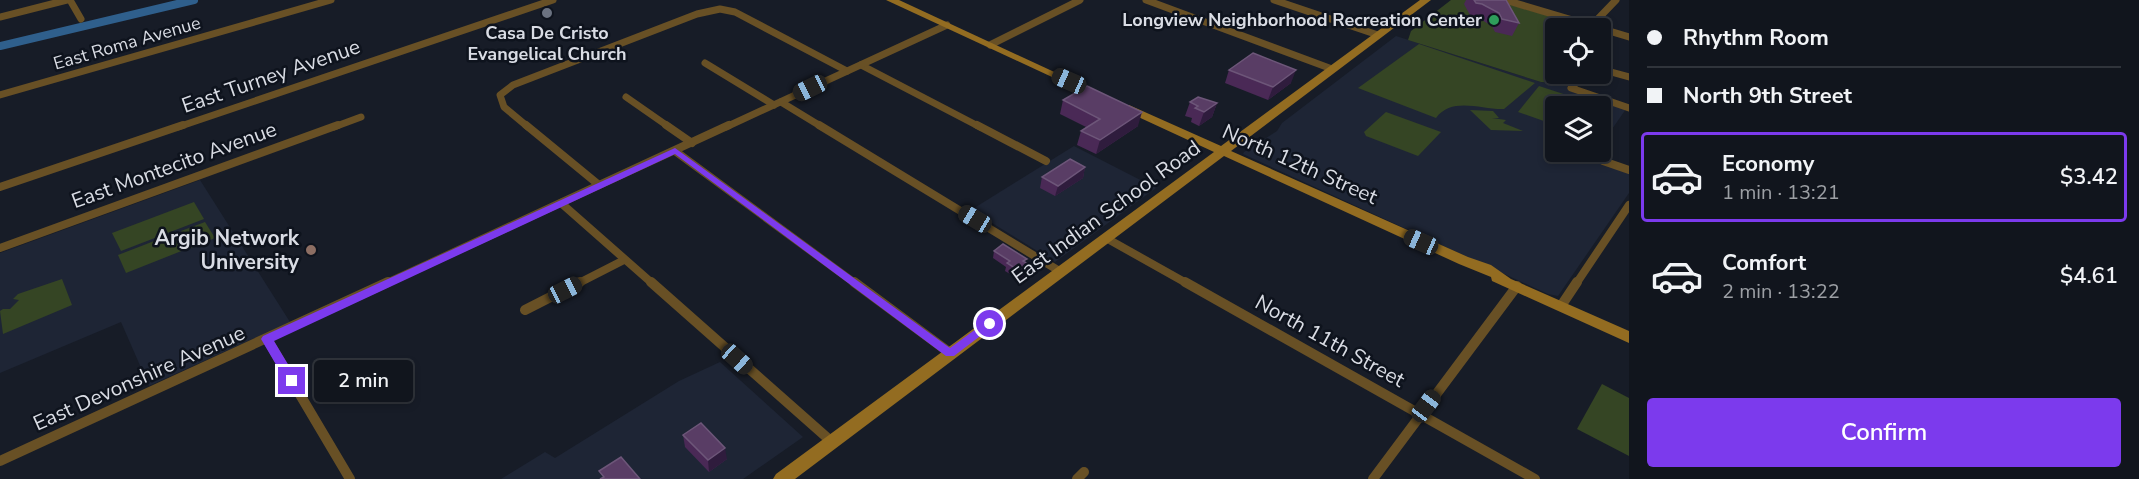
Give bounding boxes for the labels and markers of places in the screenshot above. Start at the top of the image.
marker: Casa De Cristo Evangelical Church [540,6,554,20]
place label: Longview Neighborhood Recreation Center [1122,8,1482,32]
marker: Longview Neighborhood Recreation Center [1487,13,1501,27]
place label: Casa De Cristo Evangelical Church [467,21,627,66]
place label: Argib Network University [154,224,300,276]
marker: Argib Network University [304,243,318,257]

